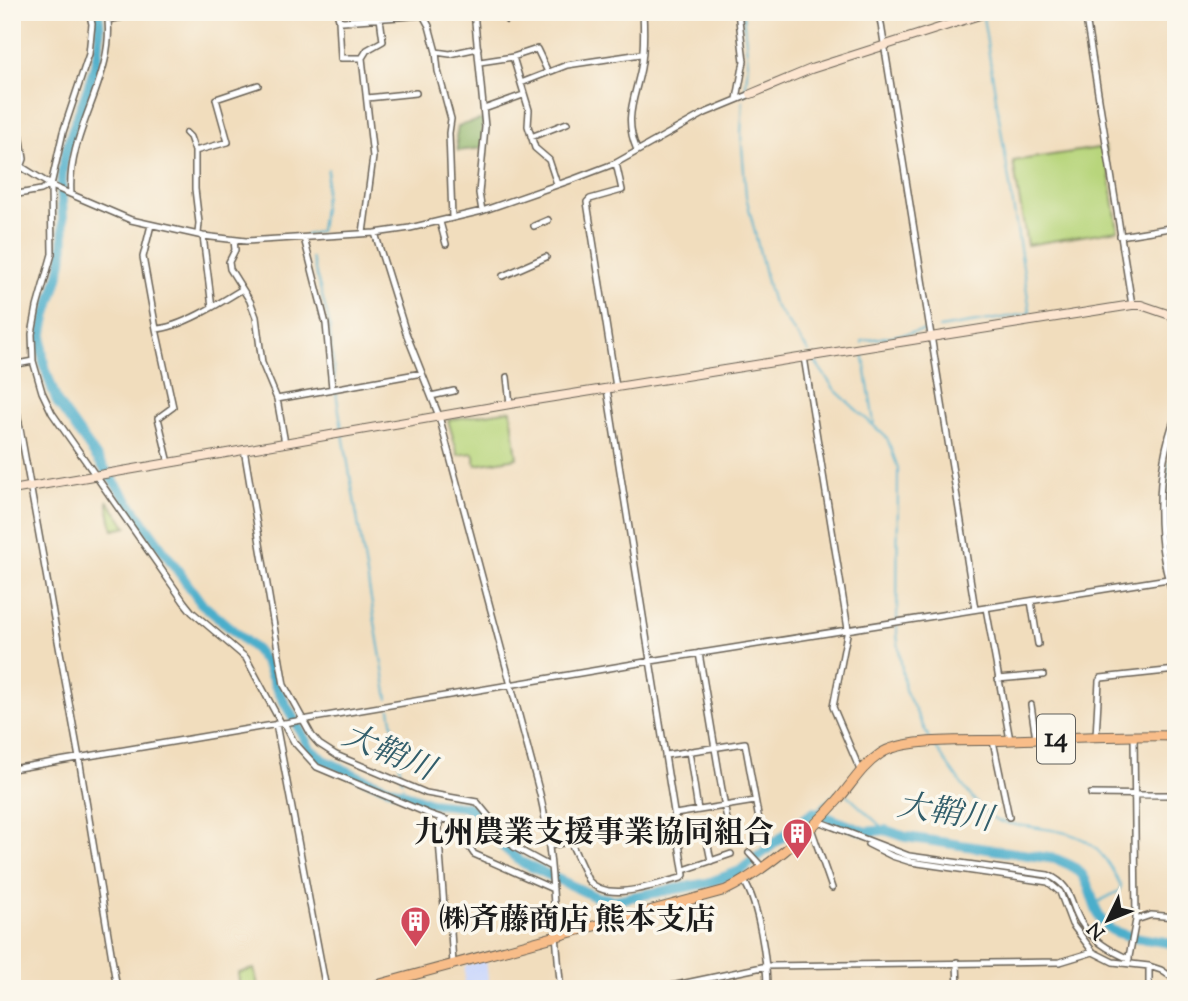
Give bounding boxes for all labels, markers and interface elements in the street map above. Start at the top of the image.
water label: 大鞘川 [335,714,444,795]
road number: 14 [1037,714,1075,764]
water label: 大鞘川 [894,784,999,845]
place label: 九州農業支援事業協同組合 [414,813,774,856]
building icon: 九州農業支援事業協同組合 [780,817,814,861]
north arrow [1072,886,1142,956]
place label: ㈱斉藤商店 熊本支店 [439,900,715,943]
building icon: ㈱斉藤商店 熊本支店 [399,904,433,948]
text: N [1082,915,1112,945]

